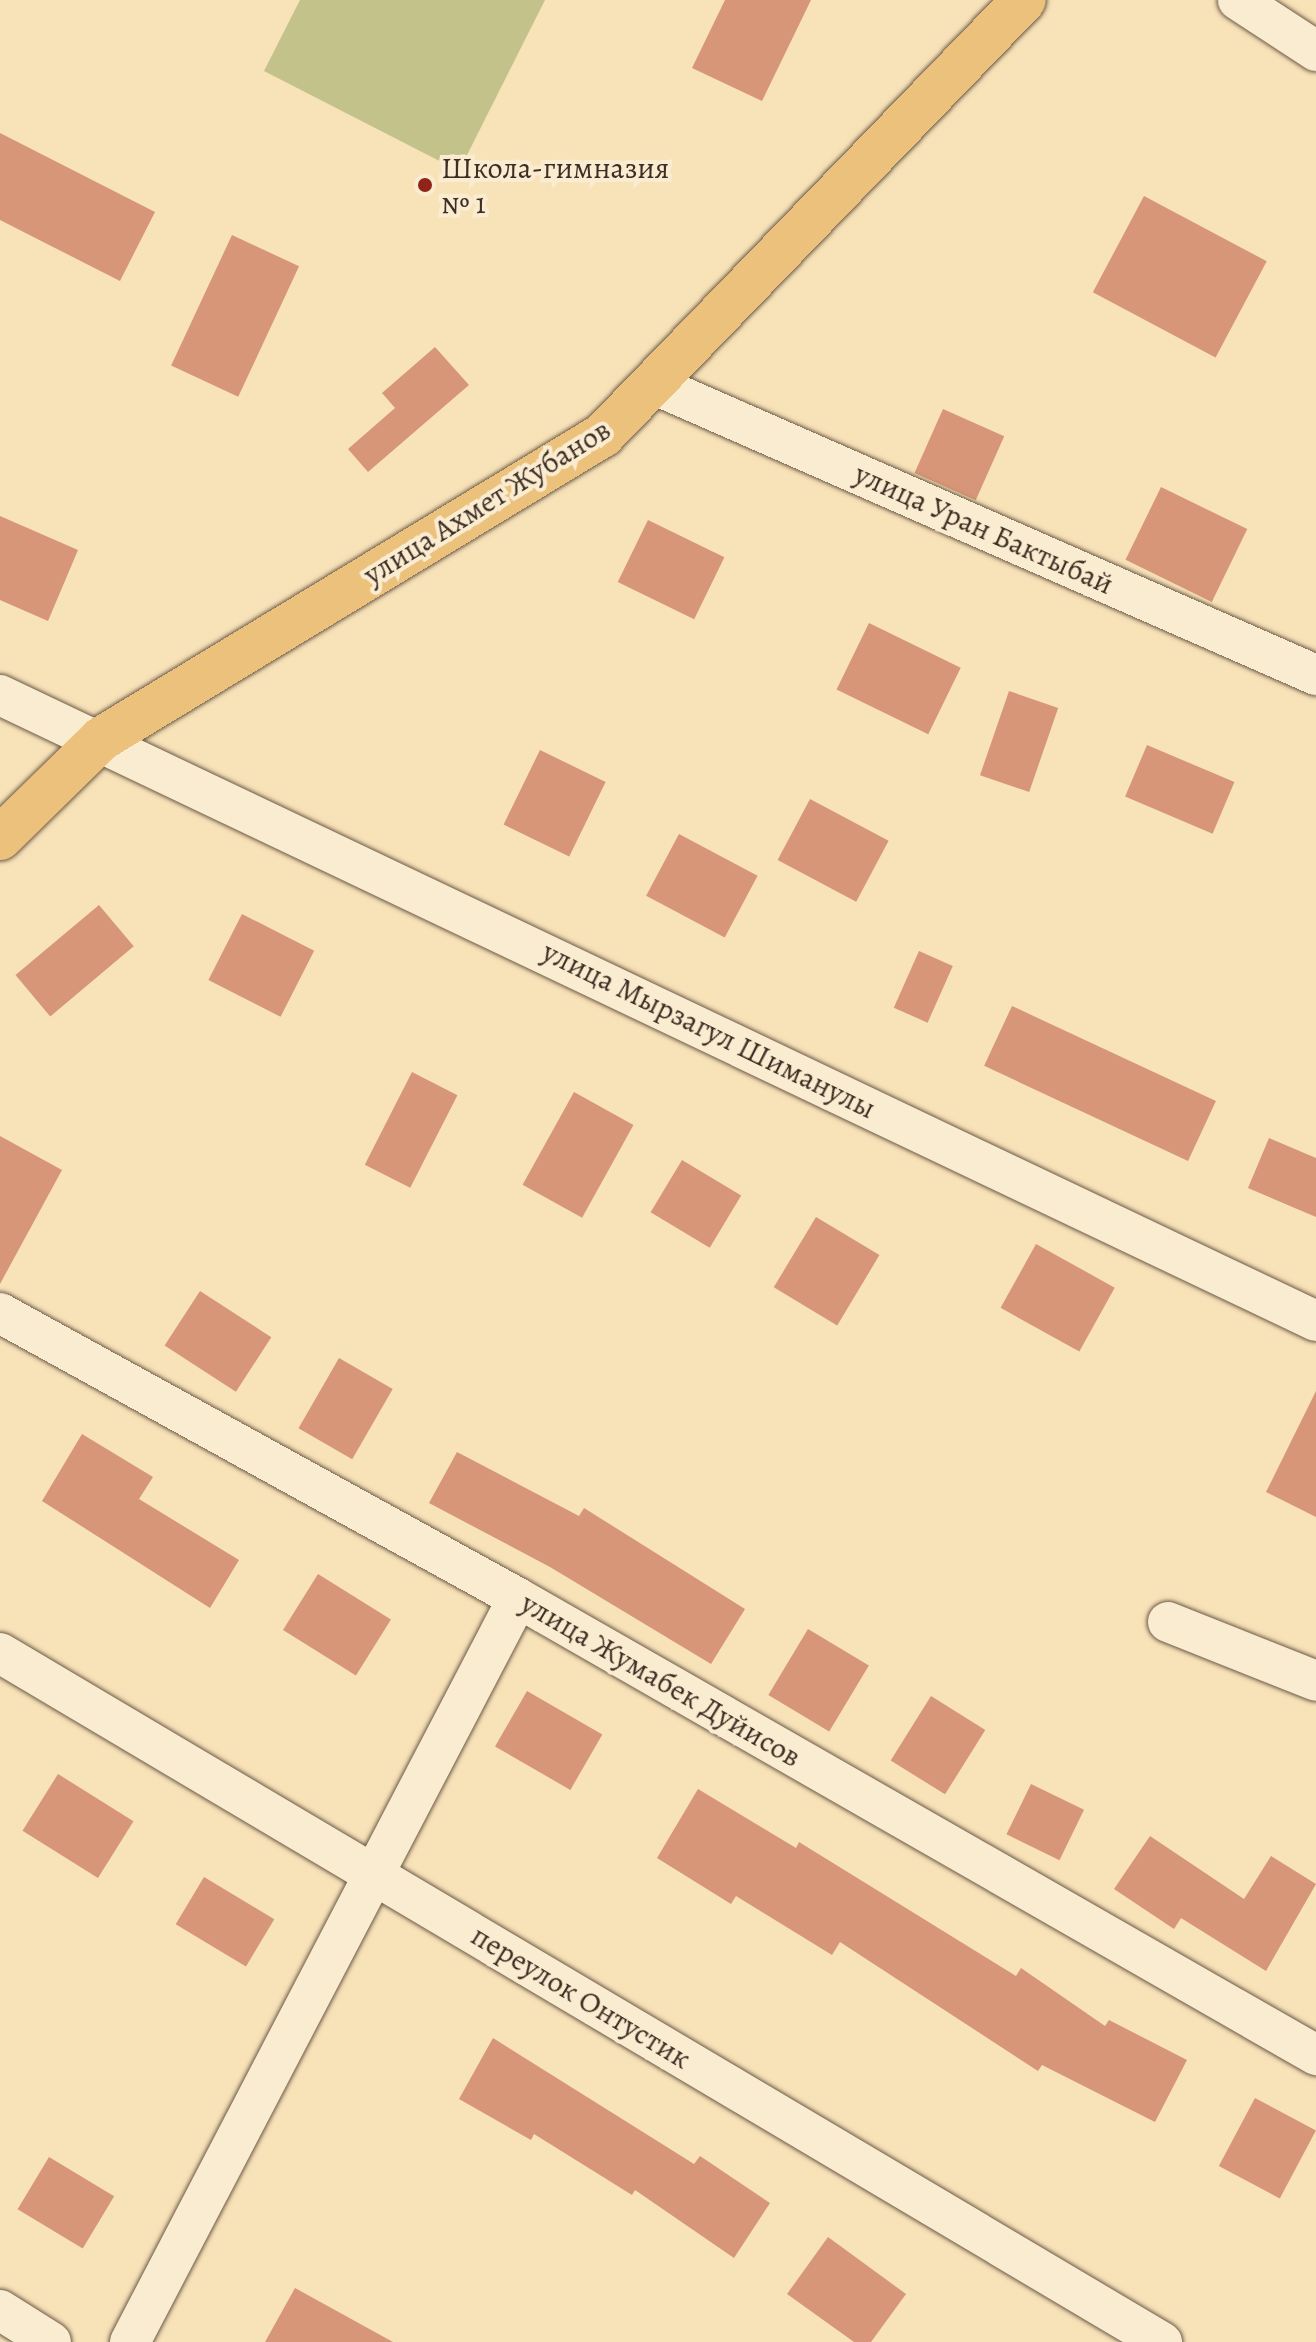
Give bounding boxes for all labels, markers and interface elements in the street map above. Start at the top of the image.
place label: Школа-гимназия № 1 [441,150,669,220]
marker: Школа-гимназия № 1 [416,176,434,194]
street label: улица Ахмет Жубанов [357,411,617,593]
street label: улица Уран Бактыбай [849,456,1119,602]
street label: улица Мырзагул Шиманулы [537,934,881,1126]
street label: улица Жумабек Дуйисов [515,1585,807,1775]
street label: переулок Онтустик [465,1917,697,2077]

